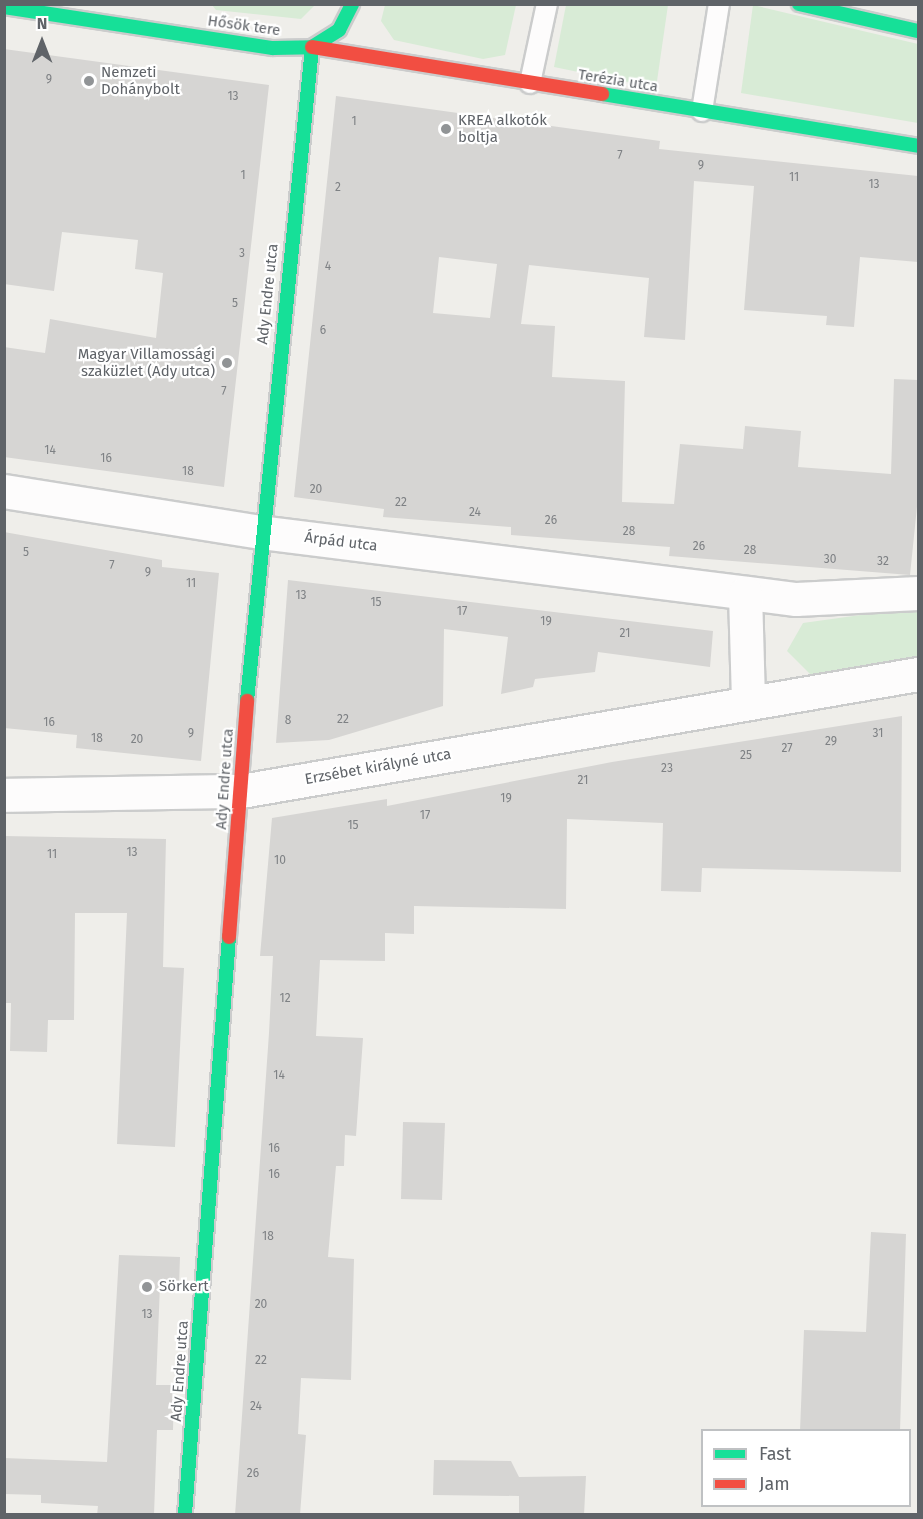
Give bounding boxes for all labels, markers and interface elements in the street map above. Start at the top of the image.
north arrow [12,12,72,72]
street label: Hősök tere [206,12,282,40]
text: N [37,14,47,33]
place label: Nemzeti Dohánybolt [101,63,180,98]
street label: Terézia utca [577,66,659,96]
house number: 9 [46,73,52,87]
marker: Nemzeti Dohánybolt [82,74,96,88]
house number: 13 [227,90,239,104]
place label: KREA alkotók boltja [458,111,547,146]
house number: 1 [351,115,357,129]
marker: KREA alkotók boltja [439,122,453,136]
house number: 7 [617,149,623,163]
house number: 9 [698,159,704,173]
house number: 1 [240,169,246,183]
house number: 11 [789,171,799,185]
house number: 13 [868,178,880,192]
house number: 2 [335,181,341,195]
street label: Ady Endre utca [254,243,282,345]
house number: 3 [239,247,245,261]
house number: 4 [325,260,331,274]
house number: 5 [232,297,238,311]
house number: 6 [320,324,326,338]
place label: Magyar Villamossági szaküzlet (Ady utca) [78,345,215,380]
marker: Magyar Villamossági szaküzlet (Ady utca) [220,356,234,370]
house number: 7 [221,385,227,399]
house number: 14 [44,444,56,458]
house number: 16 [100,452,112,466]
house number: 18 [182,465,194,479]
house number: 20 [310,483,322,497]
house number: 22 [395,496,407,510]
house number: 24 [469,506,481,520]
house number: 26 [545,514,557,528]
house number: 28 [623,525,635,539]
street label: Árpád utca [304,529,378,555]
house number: 26 [693,540,705,554]
house number: 28 [744,544,756,558]
house number: 5 [23,546,29,560]
house number: 30 [824,553,836,567]
house number: 32 [877,555,889,569]
house number: 7 [109,559,115,573]
house number: 9 [145,566,151,580]
house number: 11 [186,577,196,591]
house number: 13 [295,589,307,603]
house number: 15 [370,596,382,610]
house number: 17 [457,605,467,619]
house number: 19 [540,615,552,629]
house number: 21 [620,627,630,641]
house number: 22 [337,713,349,727]
house number: 8 [285,714,291,728]
house number: 16 [43,716,55,730]
house number: 9 [188,727,194,741]
house number: 31 [873,727,883,741]
street label: Ady Endre utca [212,728,238,830]
house number: 18 [91,732,103,746]
house number: 20 [131,733,143,747]
house number: 29 [825,735,837,749]
house number: 27 [781,742,793,756]
street label: Erzsébet királyné utca [303,745,453,789]
house number: 25 [740,749,752,763]
house number: 23 [661,762,673,776]
house number: 21 [578,774,588,788]
house number: 19 [500,792,512,806]
house number: 17 [420,809,430,823]
house number: 15 [347,819,359,833]
house number: 13 [126,846,138,860]
house number: 11 [47,848,57,862]
house number: 10 [274,854,286,868]
house number: 12 [279,992,291,1006]
house number: 14 [273,1069,285,1083]
house number: 16 [268,1142,280,1156]
house number: 16 [268,1168,280,1182]
house number: 18 [262,1230,274,1244]
place label: Sörkert [159,1278,209,1296]
marker: Sörkert [140,1280,154,1294]
house number: 20 [255,1298,267,1312]
house number: 13 [141,1308,153,1322]
street label: Ady Endre utca [167,1320,193,1422]
house number: 22 [255,1354,267,1368]
house number: 24 [250,1400,262,1414]
legend [701,1429,911,1507]
text: Fast [759,1443,791,1465]
house number: 26 [247,1467,259,1481]
text: Jam [759,1473,790,1495]

